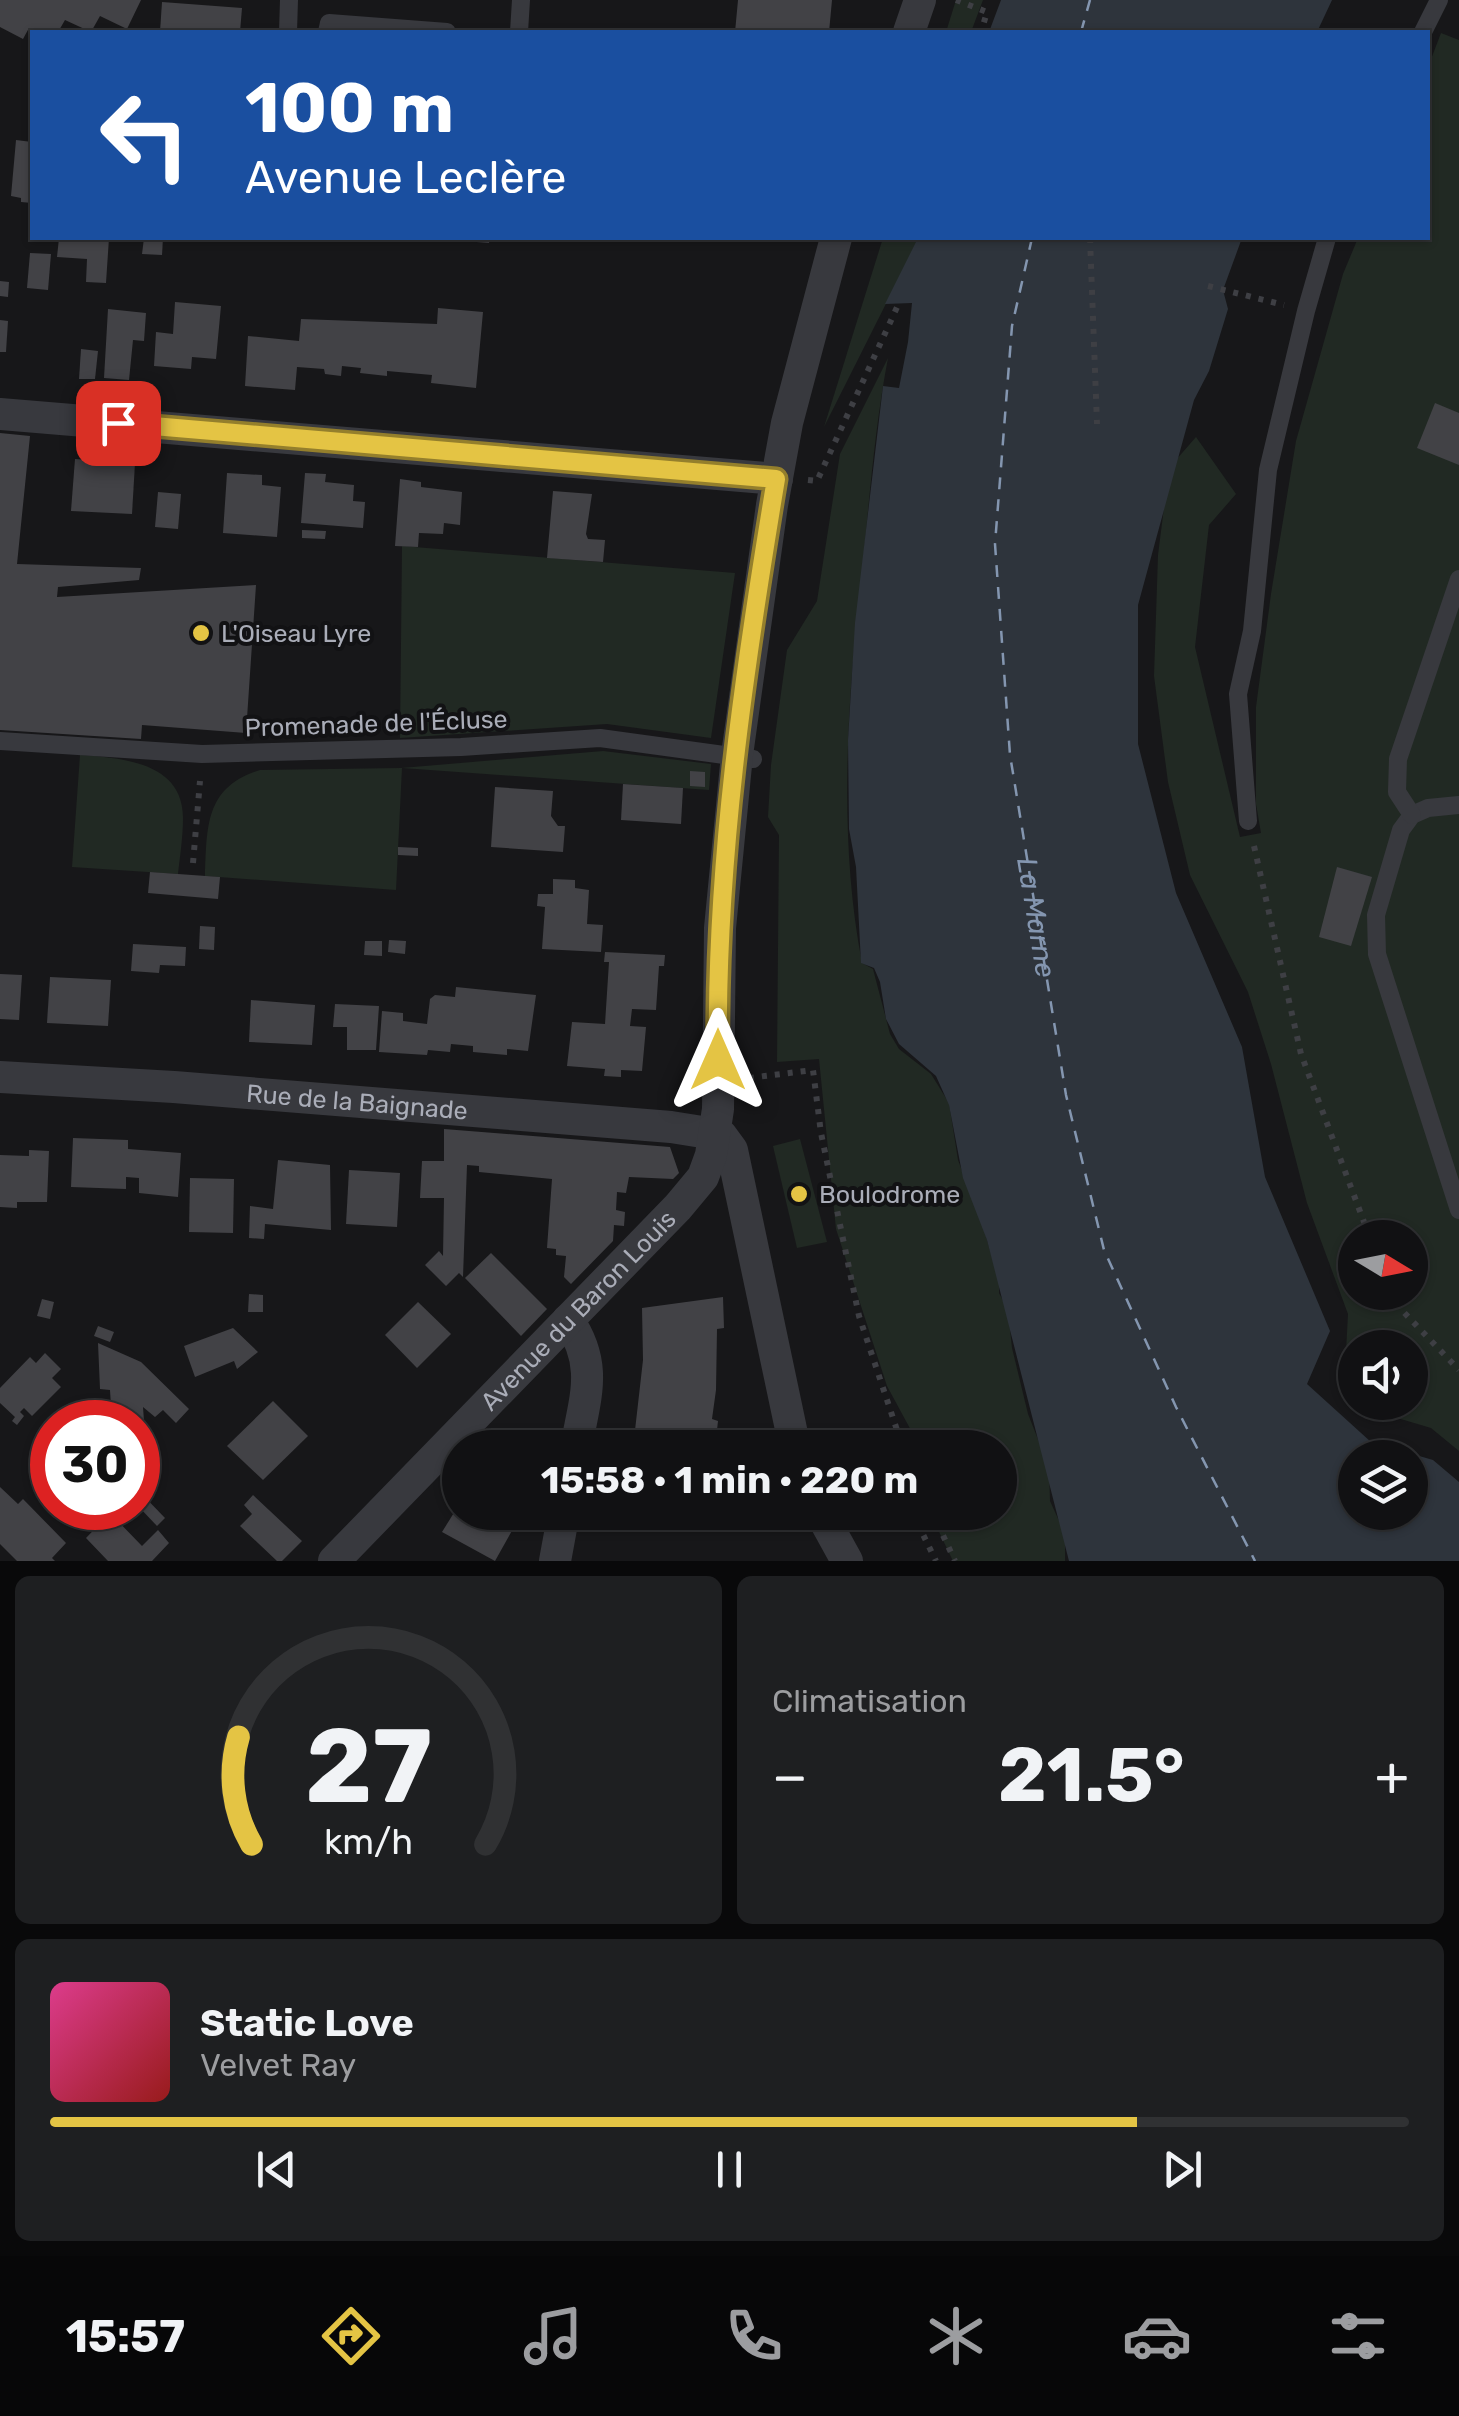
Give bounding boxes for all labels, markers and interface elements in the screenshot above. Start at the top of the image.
text: 100 m [245,67,454,150]
icon: left [80,70,210,200]
text: Avenue Leclère [245,151,567,204]
pin [76,381,161,466]
icon: arrive [91,396,146,451]
place label: L'Oiseau Lyre [221,619,371,648]
marker: L'Oiseau Lyre [190,622,212,644]
street label: Promenade de l'Écluse [244,704,508,743]
water label: La Marne [1010,855,1062,980]
position arrow [666,1008,770,1112]
street label: Rue de la Baignade [245,1079,469,1126]
place label: Boulodrome [819,1180,960,1209]
marker: Boulodrome [788,1183,810,1205]
street label: Avenue du Baron Louis [475,1204,682,1416]
north arrow [1338,1220,1428,1310]
map controls [1338,1220,1428,1530]
button: sound [1338,1330,1428,1420]
speed limit sign: 30 [30,1400,160,1530]
button: layers [1338,1440,1428,1530]
text: 15:58 · 1 min · 220 m [541,1457,918,1503]
text: Climatisation [772,1682,967,1720]
text: 27 [305,1705,432,1828]
text: 21.5° [998,1731,1185,1820]
text: − [772,1744,808,1809]
text: + [1375,1744,1409,1809]
text: km/h [324,1821,413,1863]
text: Static Love [200,2000,414,2046]
text: Velvet Ray [200,2046,356,2084]
icon: previous [249,2142,304,2197]
icon: pause [702,2142,757,2197]
icon: next [1155,2142,1210,2197]
icon: directions [316,2301,386,2371]
icon: music [518,2301,588,2371]
icon: phone [719,2301,789,2371]
icon: climate [921,2301,991,2371]
icon: car [1122,2301,1192,2371]
icon: filters [1323,2301,1393,2371]
text: 15:57 [66,2310,185,2363]

